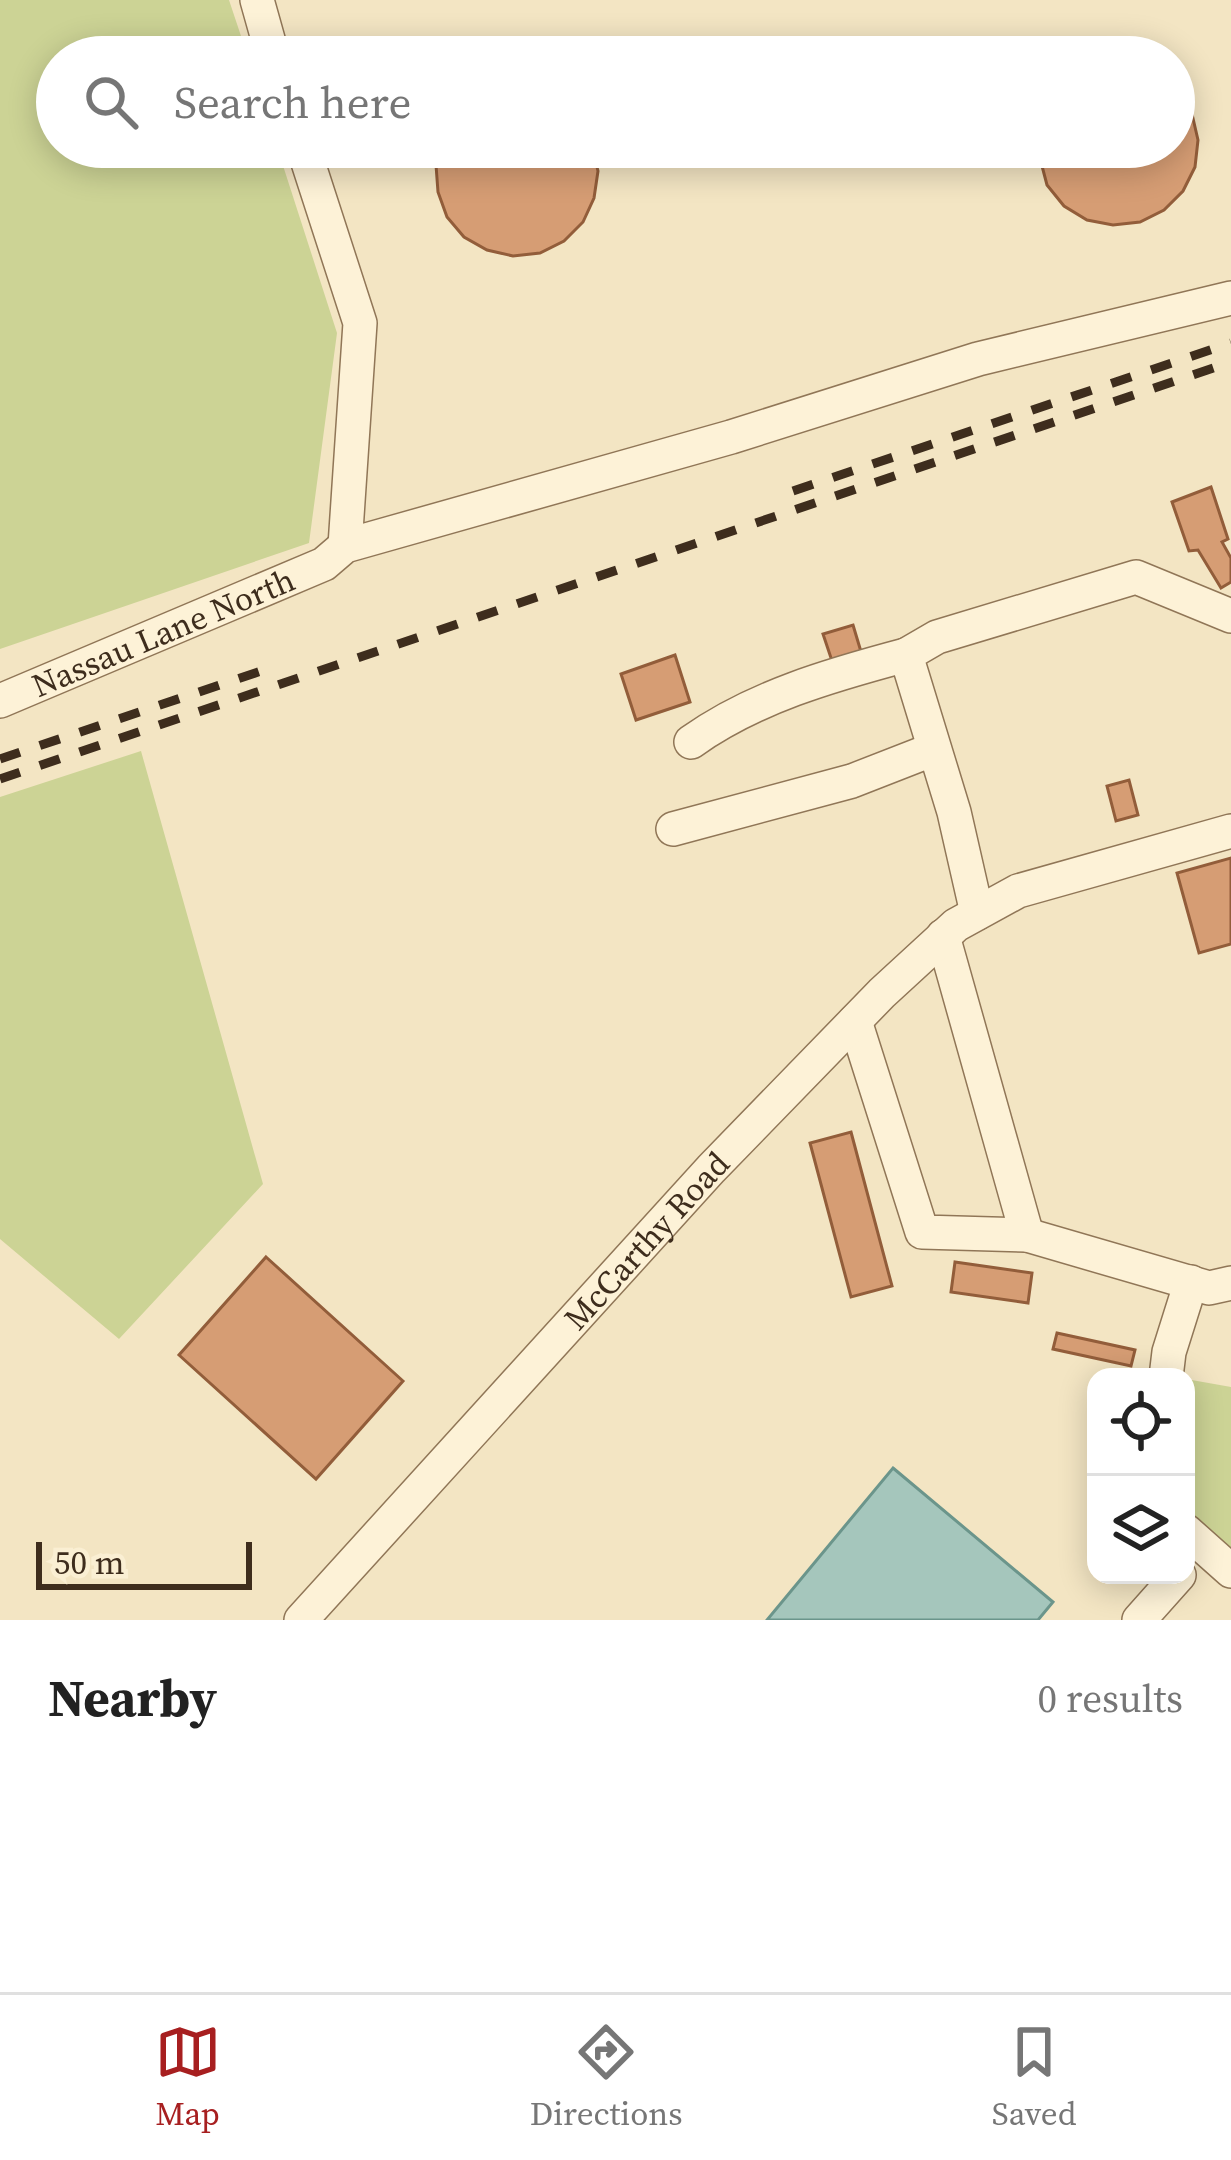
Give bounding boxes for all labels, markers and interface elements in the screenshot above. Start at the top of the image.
search box [36,36,1195,168]
icon: search [78,69,144,135]
text: Search here [174,71,411,133]
street label: Nassau Lane North [25,557,301,708]
street label: McCarthy Road [553,1141,739,1339]
map controls [1087,1368,1195,1584]
button: locate [1087,1368,1195,1476]
button: layers [1087,1476,1195,1584]
scale bar [36,1536,252,1589]
text: 50 m [54,1540,124,1585]
text: Nearby [48,1663,217,1733]
text: 0 results [1038,1672,1183,1725]
tab: Map [155,2019,221,2136]
tab: Directions [530,2019,683,2136]
tab: Saved [992,2019,1076,2136]

